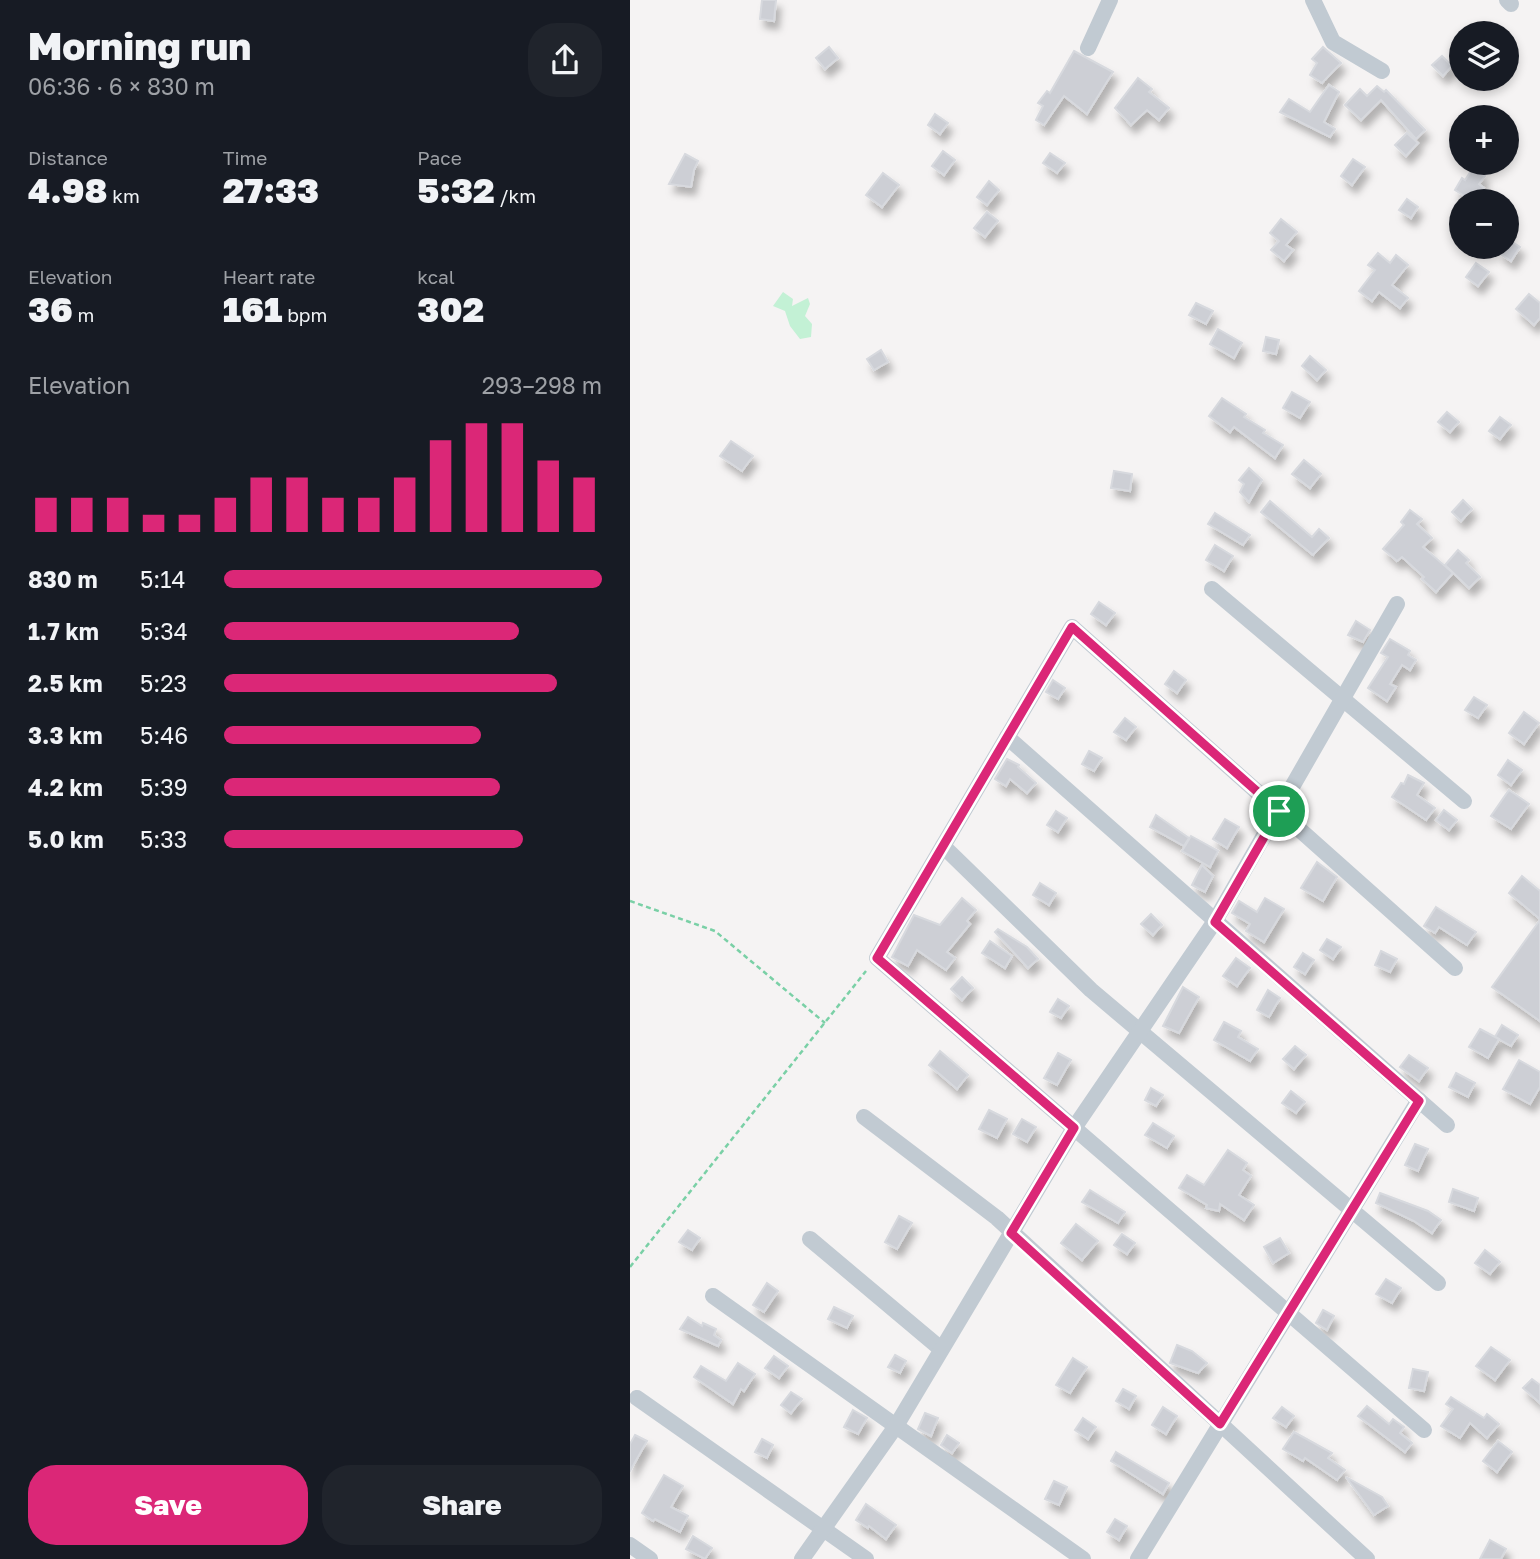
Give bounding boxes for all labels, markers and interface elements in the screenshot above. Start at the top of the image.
map controls [1449,21,1519,259]
button: layers [1449,21,1519,91]
text: Morning run [28,23,251,68]
button: share [528,23,602,97]
text: 06:36 · 6 × 830 m [28,72,215,100]
button: + [1449,105,1519,175]
text: Distance [28,146,108,169]
text: Time [223,146,267,169]
text: Pace [417,146,462,169]
text: 4.98 [28,169,107,211]
text: 27:33 [223,169,319,211]
text: 5:32 [417,169,495,211]
text: km [107,184,140,207]
text: /km [495,184,536,207]
button: − [1449,189,1519,259]
text: Elevation [28,265,113,288]
text: Heart rate [223,265,315,288]
text: kcal [417,265,455,288]
text: 36 [28,288,73,330]
text: 161 [223,288,282,330]
text: 302 [417,288,484,330]
text: m [73,303,94,326]
text: bpm [282,303,327,326]
text: Elevation [28,371,130,399]
text: 293–298 m [482,371,602,399]
text: 830 m [28,565,98,593]
text: 5:14 [140,565,185,593]
text: 1.7 km [28,617,99,645]
text: 5:34 [140,617,188,645]
text: 2.5 km [28,669,103,697]
text: 5:23 [140,669,187,697]
text: 3.3 km [28,721,103,749]
text: 5:46 [140,721,188,749]
text: 4.2 km [28,773,103,801]
text: 5:39 [140,773,188,801]
pin [1249,781,1309,841]
icon: arrive [1260,792,1298,830]
text: 5.0 km [28,825,104,853]
text: 5:33 [140,825,187,853]
button: Save [28,1465,308,1545]
button: Share [322,1465,602,1545]

